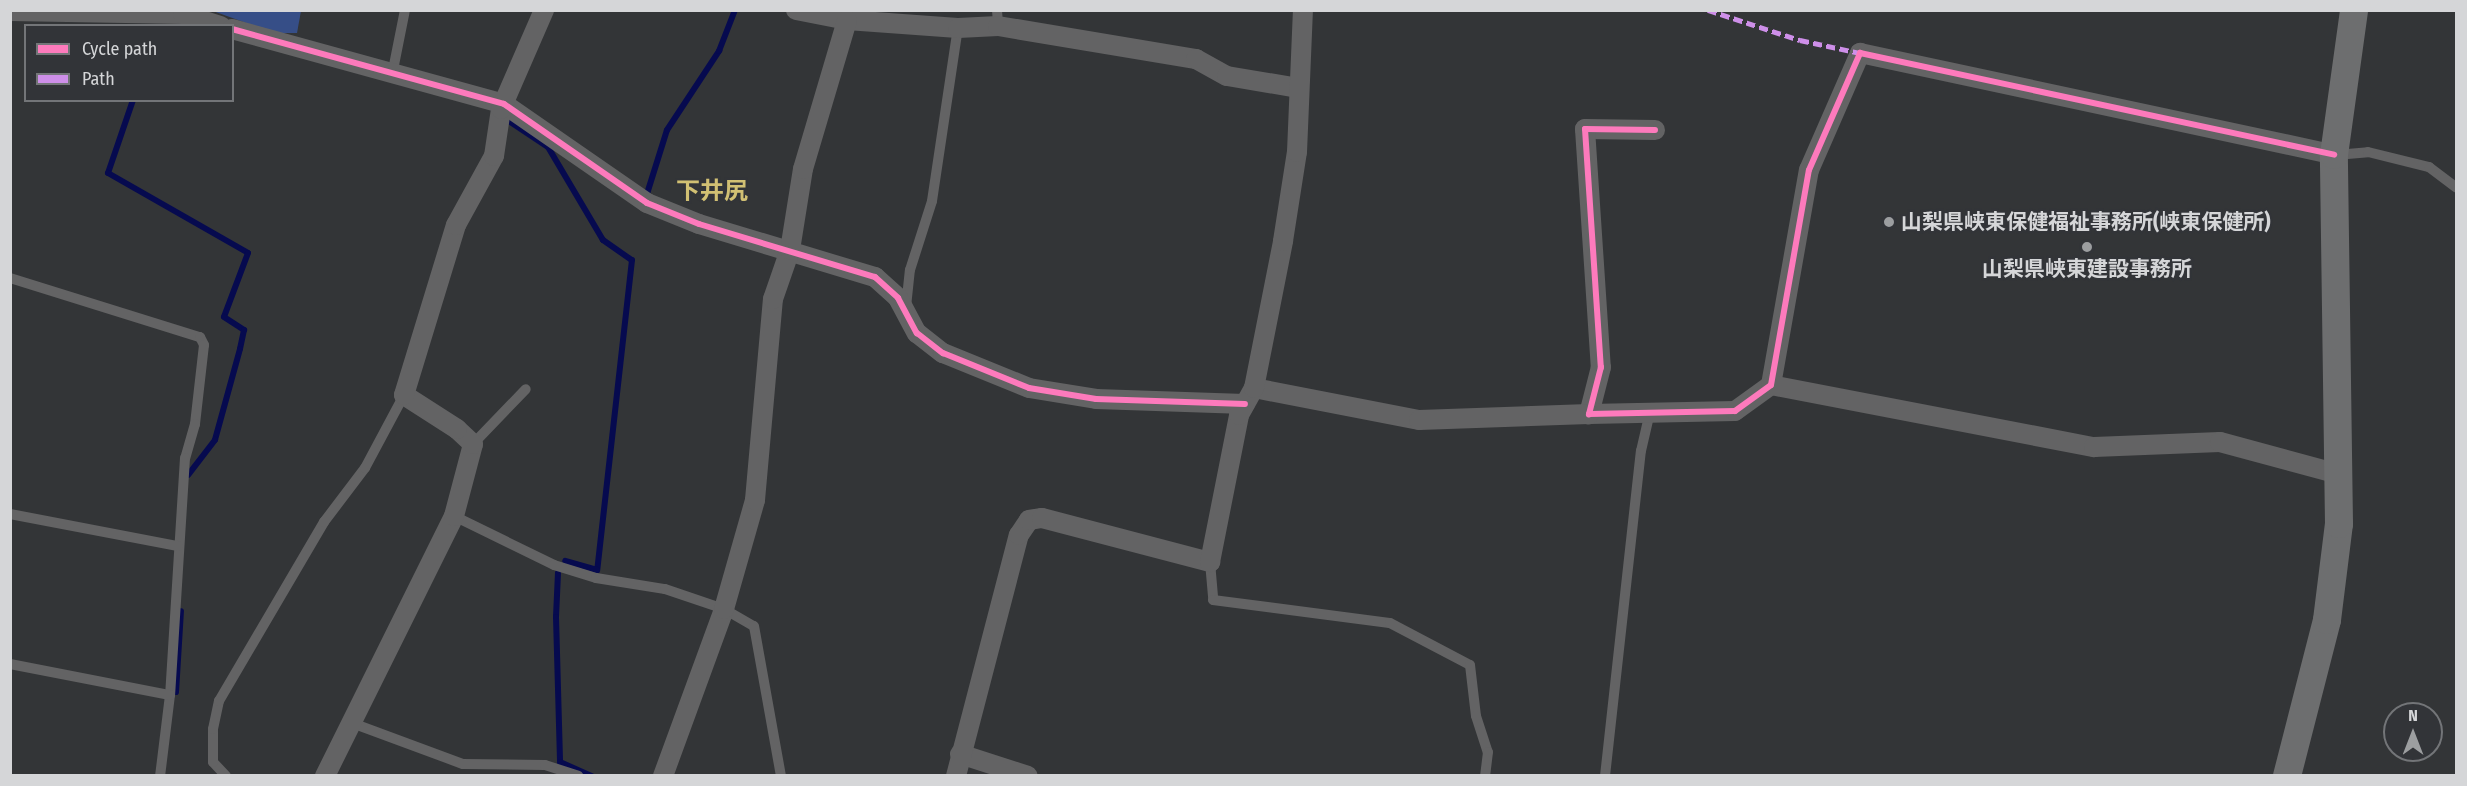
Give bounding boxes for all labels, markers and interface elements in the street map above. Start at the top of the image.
legend [24,24,234,102]
text: Cycle path [82,38,157,60]
text: Path [82,68,115,90]
district label: 下井尻 [676,178,748,206]
place label: 山梨県峡東保健福祉事務所(峡東保健所) [1901,209,2271,235]
marker: 山梨県峡東保健福祉事務所(峡東保健所) [1882,215,1896,229]
marker: 山梨県峡東建設事務所 [2080,240,2094,254]
place label: 山梨県峡東建設事務所 [1982,256,2192,282]
north arrow [2383,702,2443,762]
text: N [2408,706,2418,725]

